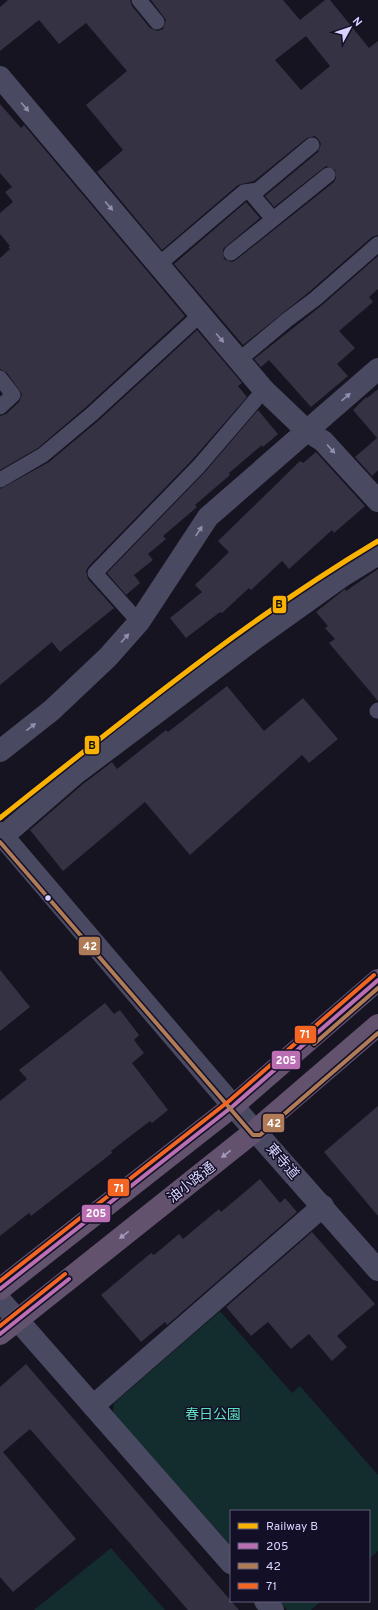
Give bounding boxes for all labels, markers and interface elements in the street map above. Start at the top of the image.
north arrow [330,8,370,48]
text: N [349,15,365,30]
one-way arrow [21,101,30,112]
one-way arrow [104,201,113,212]
one-way arrow [215,332,224,343]
one-way arrow [341,392,351,401]
one-way arrow [326,443,335,454]
one-way arrow [195,526,203,536]
line badge: B [272,595,287,614]
text: B [275,598,283,612]
one-way arrow [121,633,130,643]
one-way arrow [25,722,36,731]
line badge: B [84,735,100,755]
text: B [88,739,96,753]
unlabelled marker [43,893,53,903]
line badge: 42 [78,936,101,956]
text: 42 [83,940,97,954]
line badge: 71 [294,1025,317,1044]
text: 71 [300,1028,310,1042]
line badge: 205 [271,1050,301,1070]
text: 205 [276,1054,297,1068]
line badge: 42 [262,1113,285,1133]
text: 42 [267,1117,281,1131]
street label: 東寺道 [262,1141,302,1183]
one-way arrow [220,1150,231,1159]
street label: 油小路通 [165,1159,219,1207]
line badge: 71 [107,1178,130,1197]
text: 71 [114,1182,124,1196]
line badge: 205 [81,1204,111,1223]
text: 205 [86,1207,107,1221]
one-way arrow [118,1231,129,1240]
park label: 春日公園 [185,1407,241,1424]
legend [230,1510,370,1602]
text: Railway B [266,1519,318,1535]
text: 205 [266,1539,289,1555]
text: 42 [266,1559,281,1575]
text: 71 [266,1579,277,1595]

